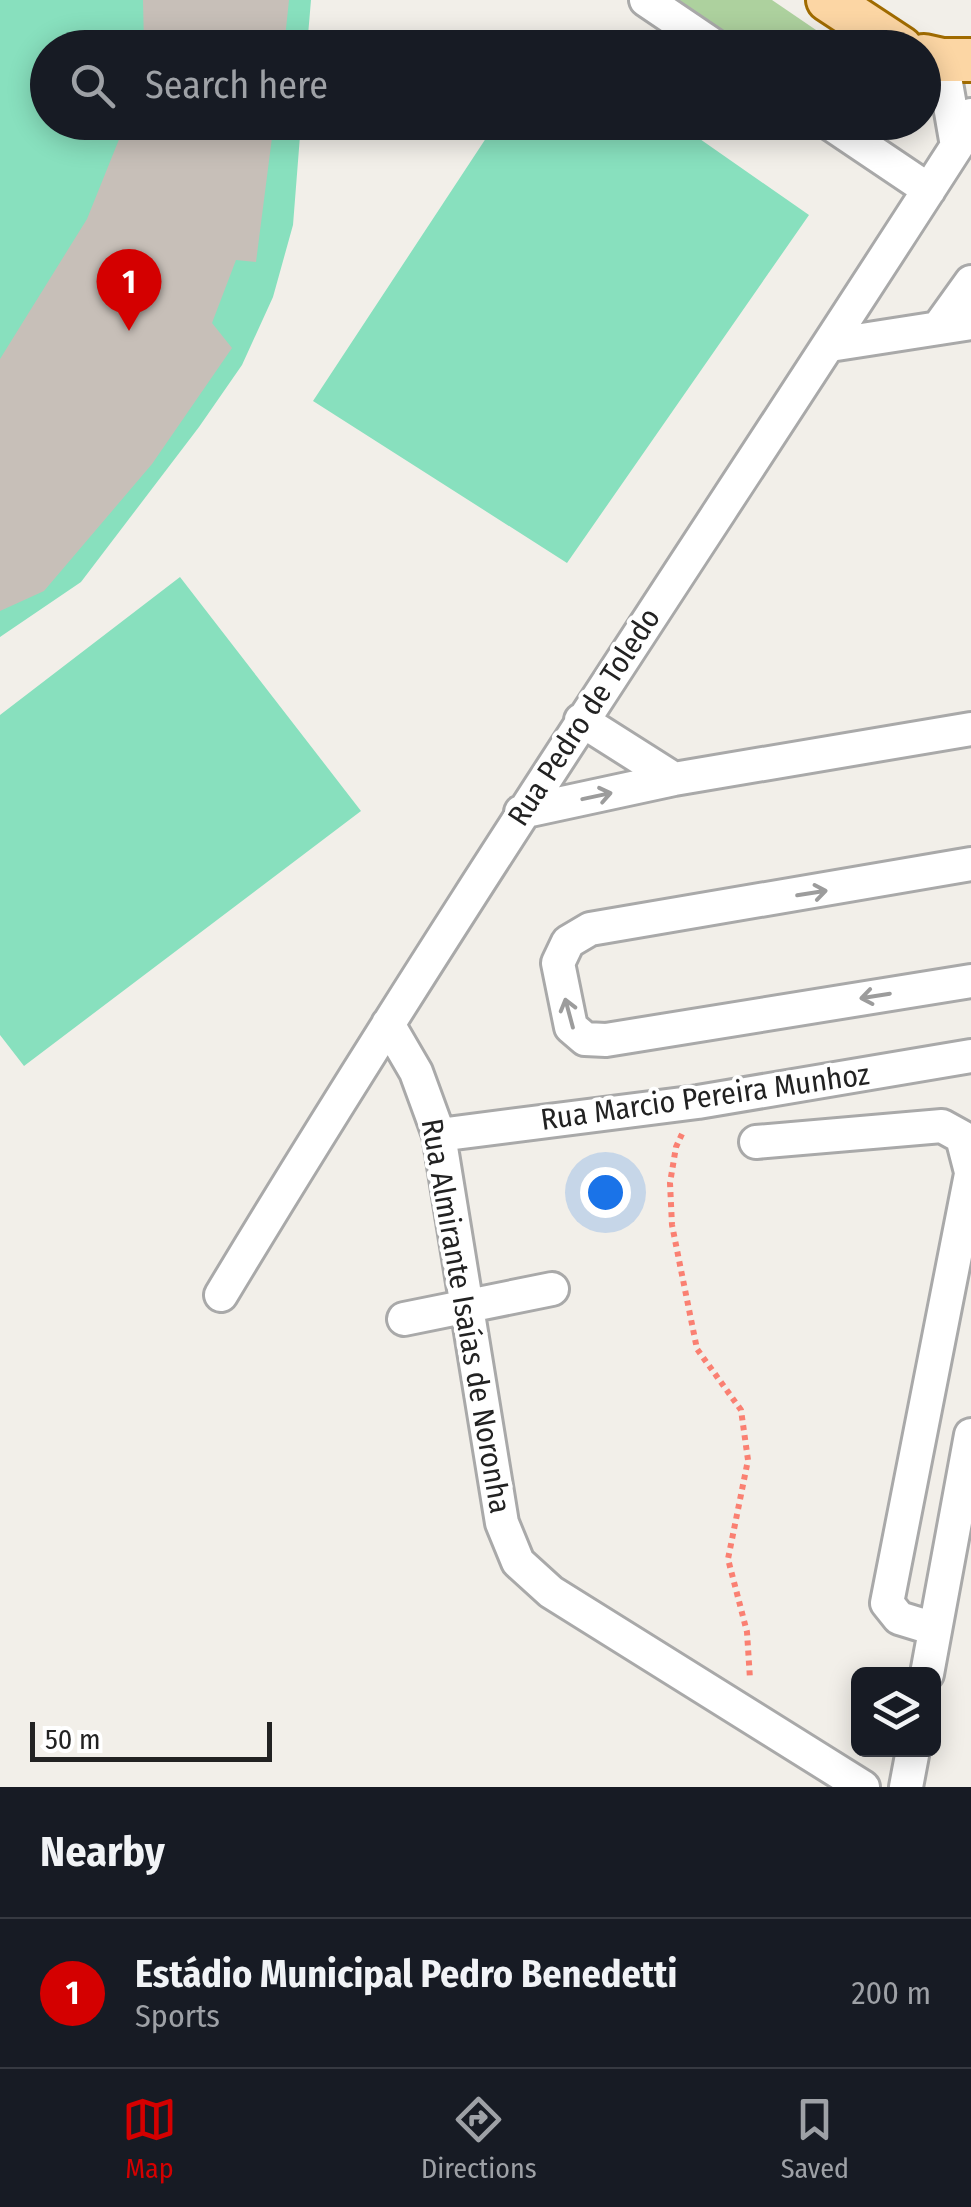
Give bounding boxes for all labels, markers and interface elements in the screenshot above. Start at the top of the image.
search box [30,30,941,140]
icon: search [65,58,120,113]
text: Search here [145,62,328,108]
pin: 1 [96,248,162,331]
street label: Rua Pedro de Toledo [500,601,668,833]
one-way arrow [581,785,613,804]
one-way arrow [795,883,828,902]
one-way arrow [859,988,891,1006]
one-way arrow [559,997,578,1029]
street label: Rua Marcio Pereira Munhoz [538,1056,872,1138]
street label: Rua Almirante Isaías de Noronha [414,1116,518,1516]
your location [580,1167,631,1218]
map controls [851,1667,941,1757]
button: layers [851,1667,941,1757]
scale bar [30,1717,272,1762]
text: 50 m [45,1723,101,1756]
text: Nearby [40,1827,165,1877]
text: Estádio Municipal Pedro Benedetti [135,1951,677,1997]
text: 1 [66,1974,79,2012]
text: 200 m [851,1974,931,2012]
text: Sports [135,1997,220,2035]
tab: Map [122,2092,177,2185]
tab: Directions [421,2092,537,2185]
tab: Saved [781,2092,849,2185]

